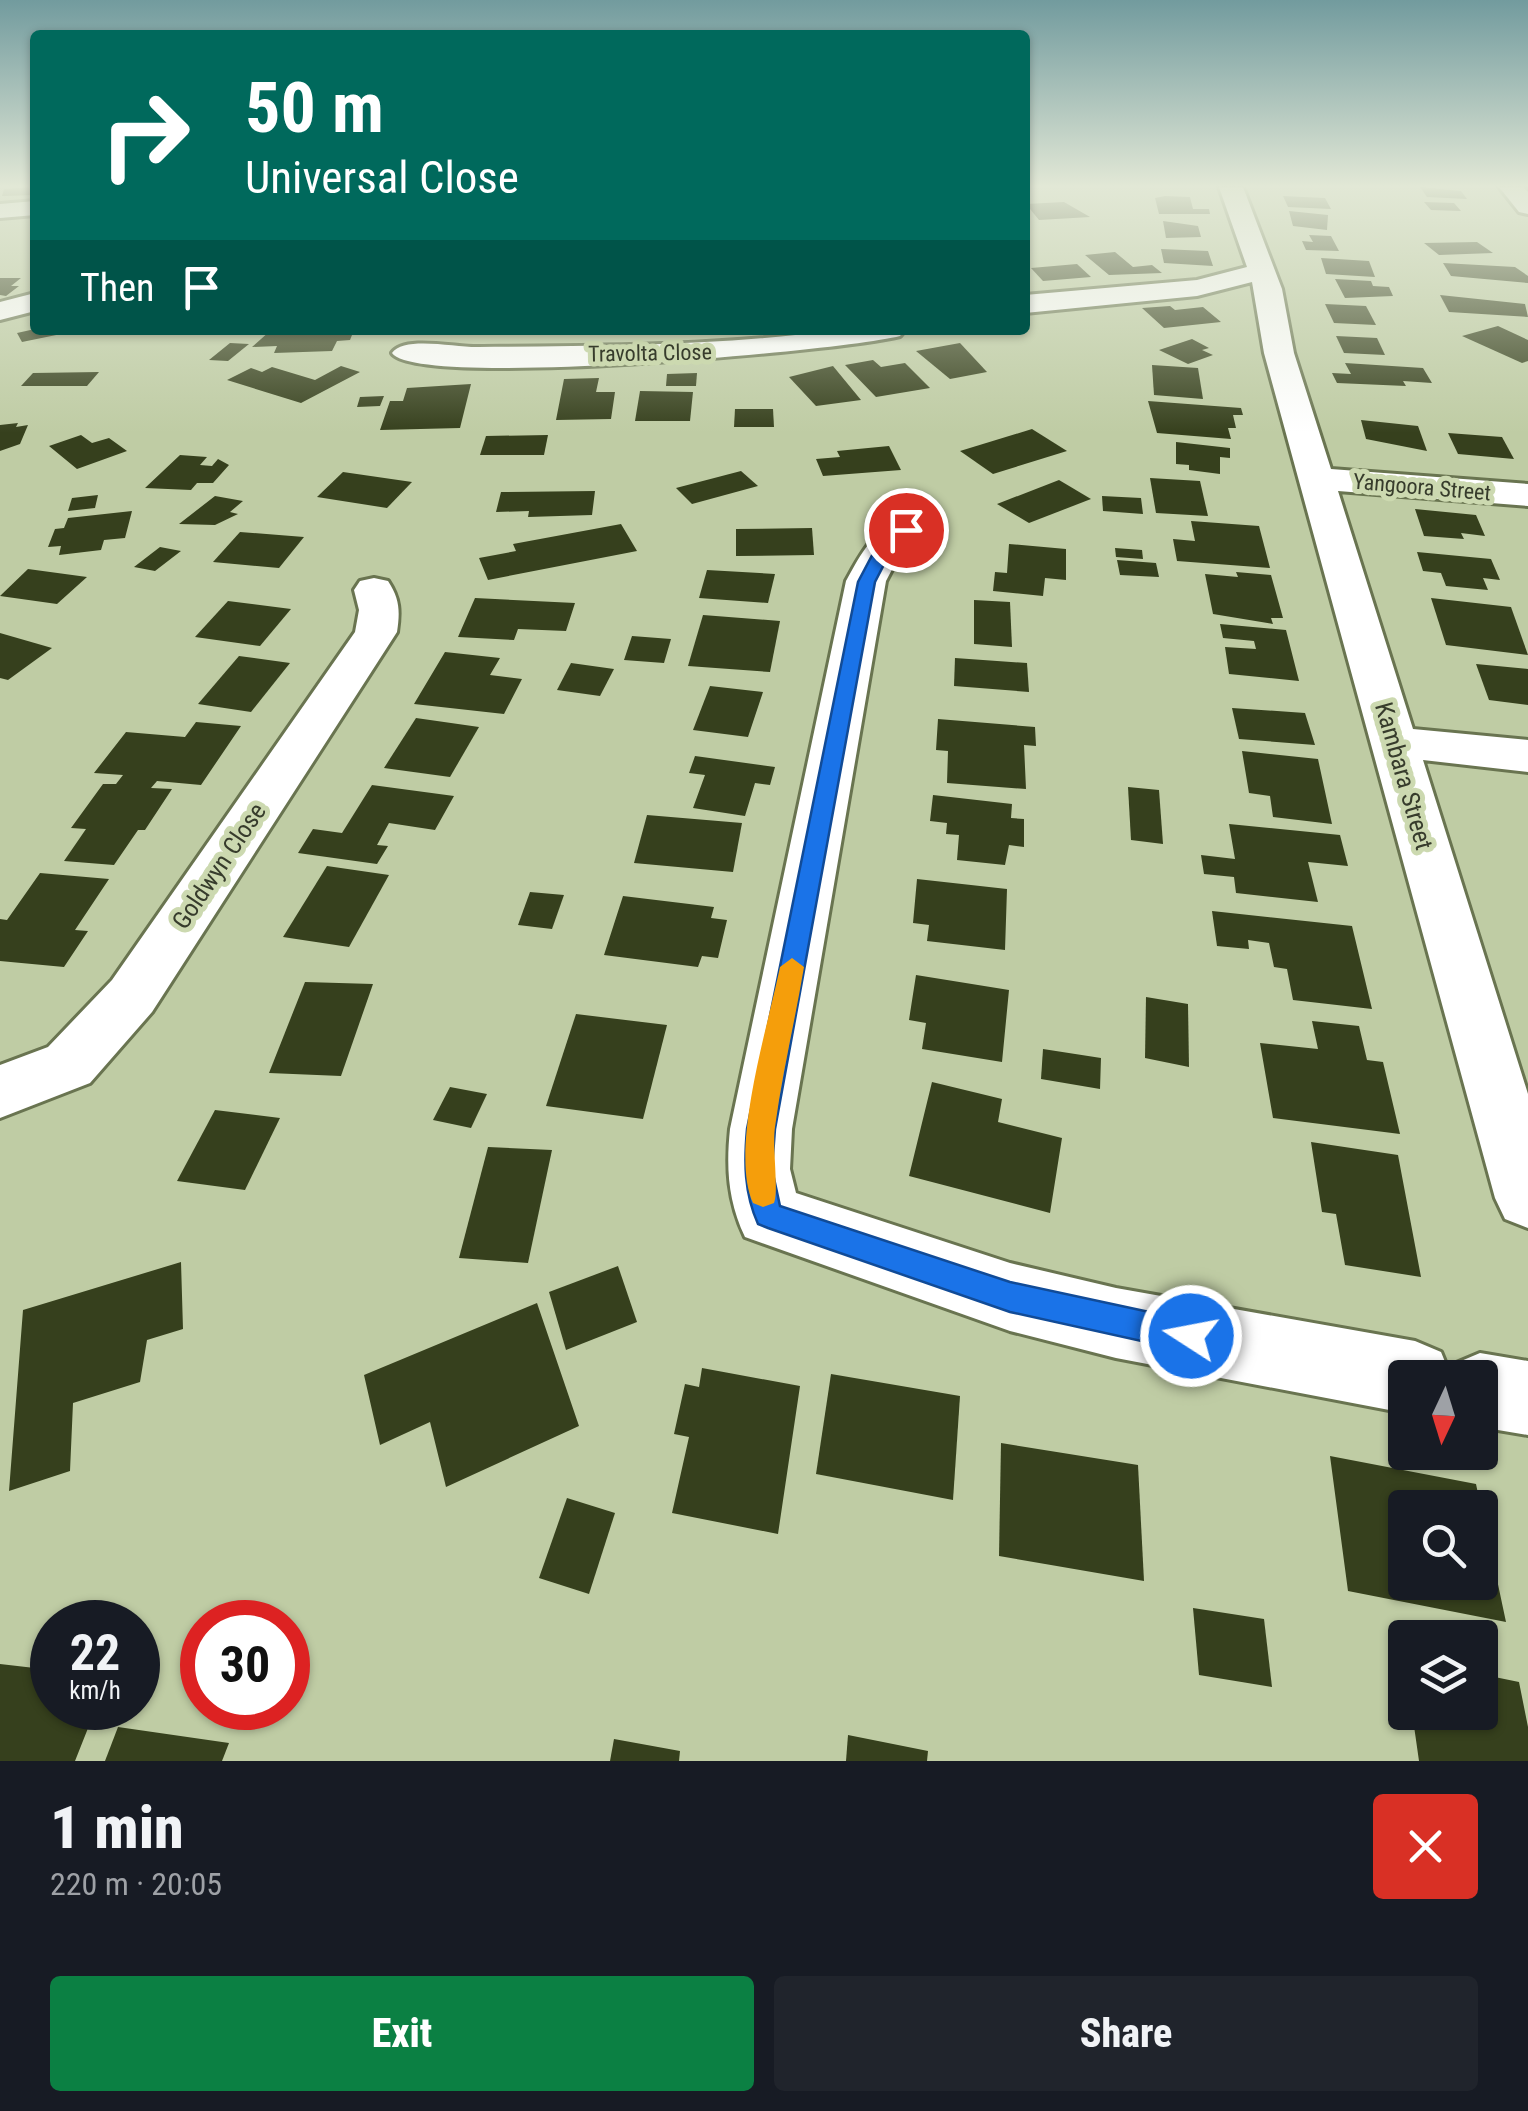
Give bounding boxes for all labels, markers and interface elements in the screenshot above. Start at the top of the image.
text: 50 m [245,67,384,149]
icon: right [80,70,210,200]
text: Universal Close [245,151,519,204]
icon: arrive [174,260,229,315]
text: Then [80,266,154,310]
street label: Travolta Close [588,339,712,367]
street label: Yangoora Street [1352,469,1492,505]
pin [864,488,949,573]
icon: arrive [879,503,934,558]
street label: Kambara Street [1369,699,1439,853]
street label: Goldwyn Close [166,798,272,934]
position arrow [1139,1284,1243,1388]
north arrow [1388,1360,1498,1470]
map controls [1388,1360,1498,1730]
button: search [1388,1490,1498,1600]
speed limit sign: 30 [180,1600,310,1730]
button: layers [1388,1620,1498,1730]
text: 22 [70,1624,120,1682]
text: km/h [69,1676,121,1705]
text: 1 min [50,1792,184,1863]
button: close [1373,1794,1478,1899]
text: 220 m · 20:05 [50,1865,222,1903]
button: Exit [50,1976,754,2091]
button: Share [774,1976,1478,2091]

